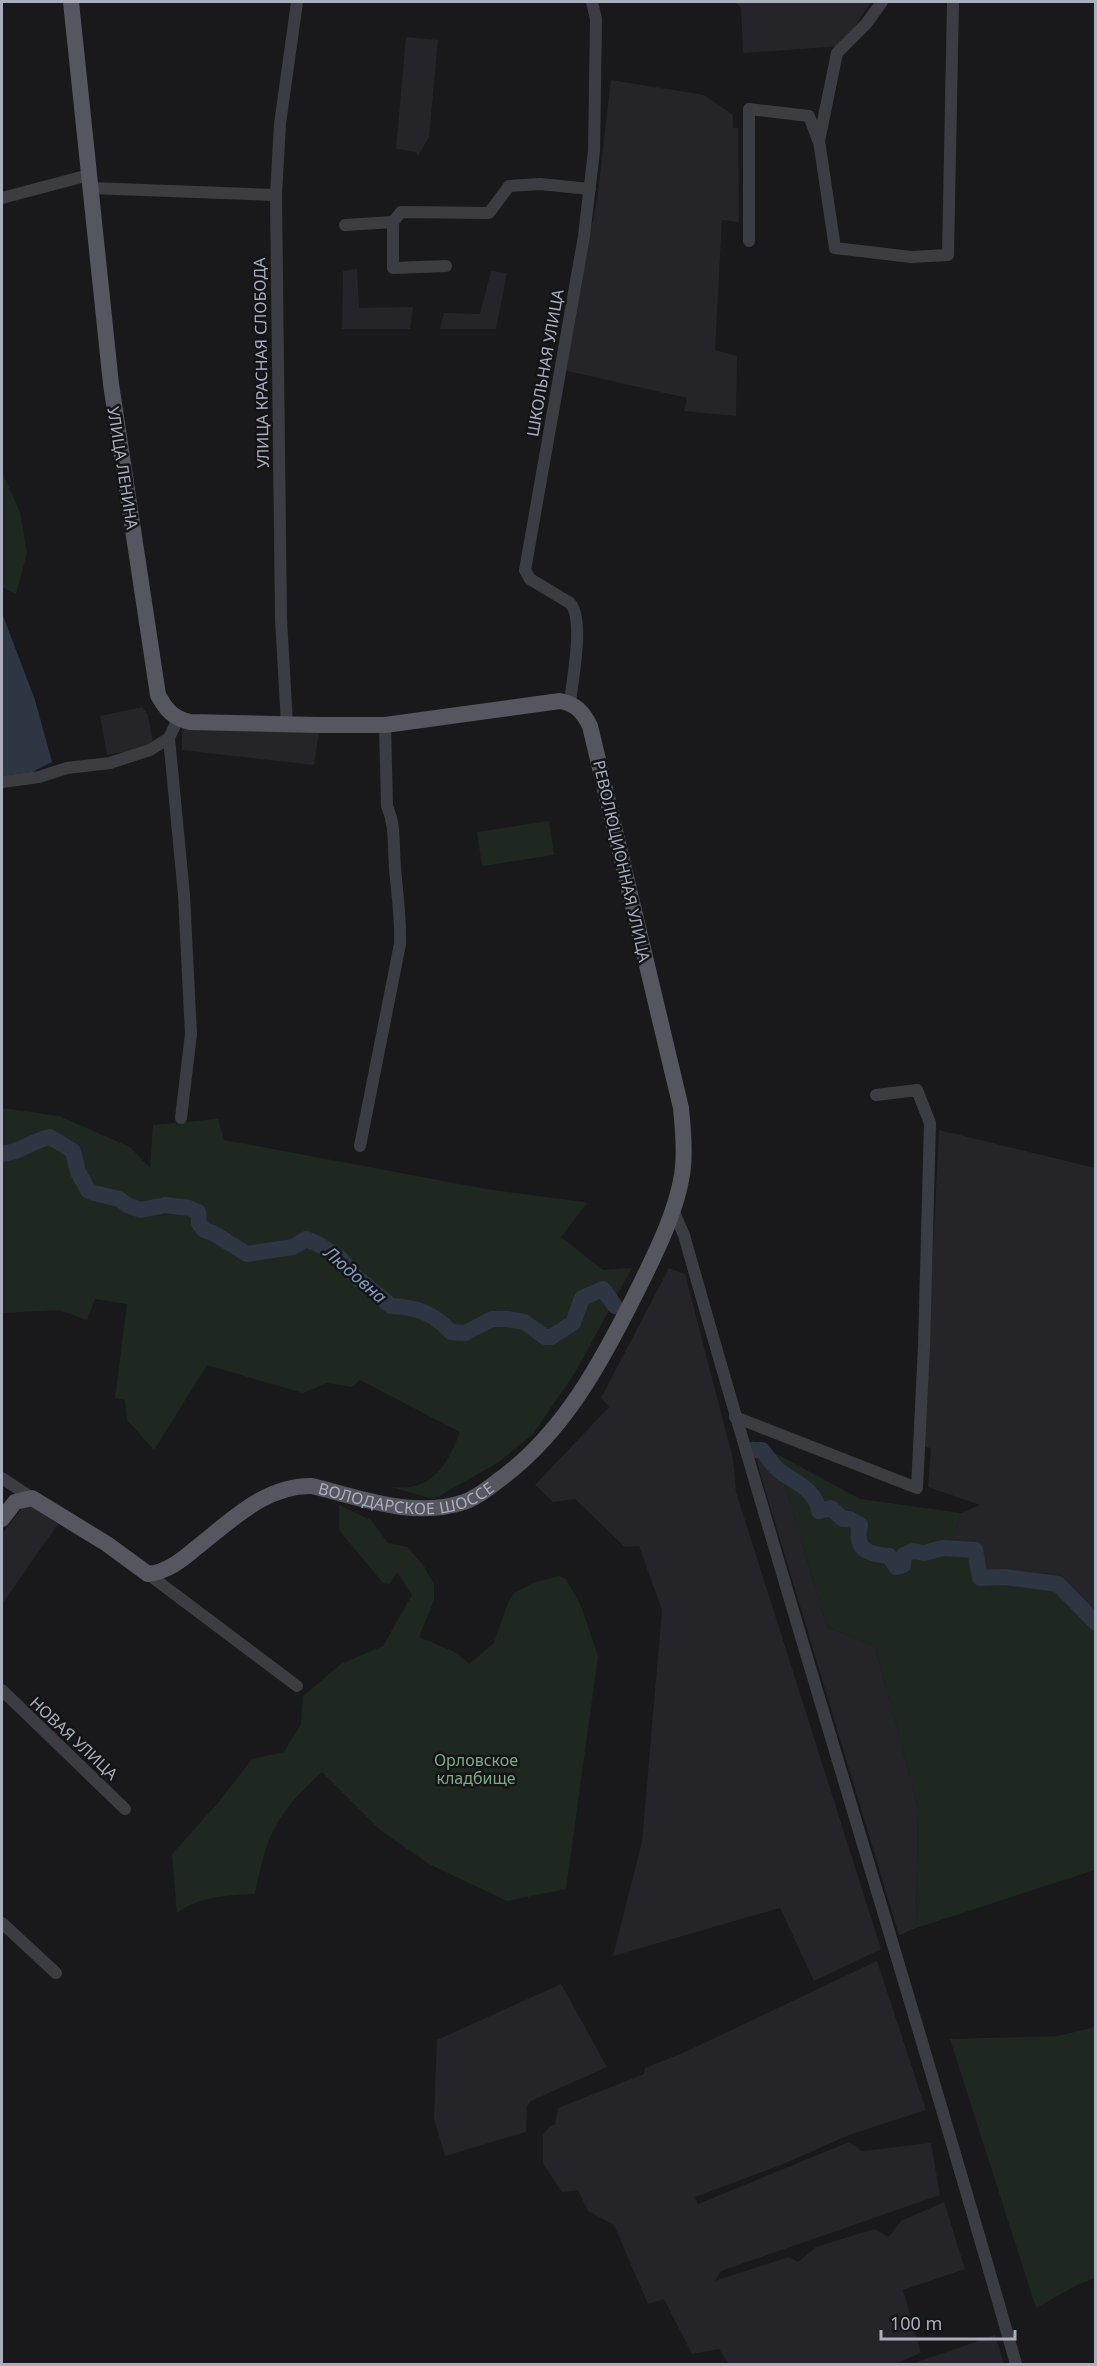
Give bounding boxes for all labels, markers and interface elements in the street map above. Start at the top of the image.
street label: УЛИЦА КРАСНАЯ СЛОБОДА [248,257,274,469]
street label: ШКОЛЬНАЯ УЛИЦА [521,287,569,438]
street label: УЛИЦА ЛЕНИНА [102,405,144,532]
street label: РЕВОЛЮЦИОННАЯ УЛИЦА [588,758,656,965]
water label: Людовна [318,1240,392,1308]
street label: ВОЛОДАРСКОЕ ШОССЕ [315,1472,495,1494]
text: ВОЛОДАРСКОЕ ШОССЕ [316,1477,498,1519]
street label: НОВАЯ УЛИЦА [25,1691,123,1785]
park label: Орловское кладбище [434,1749,518,1789]
scale bar [881,2303,1014,2341]
text: 100 m [890,2311,942,2335]

